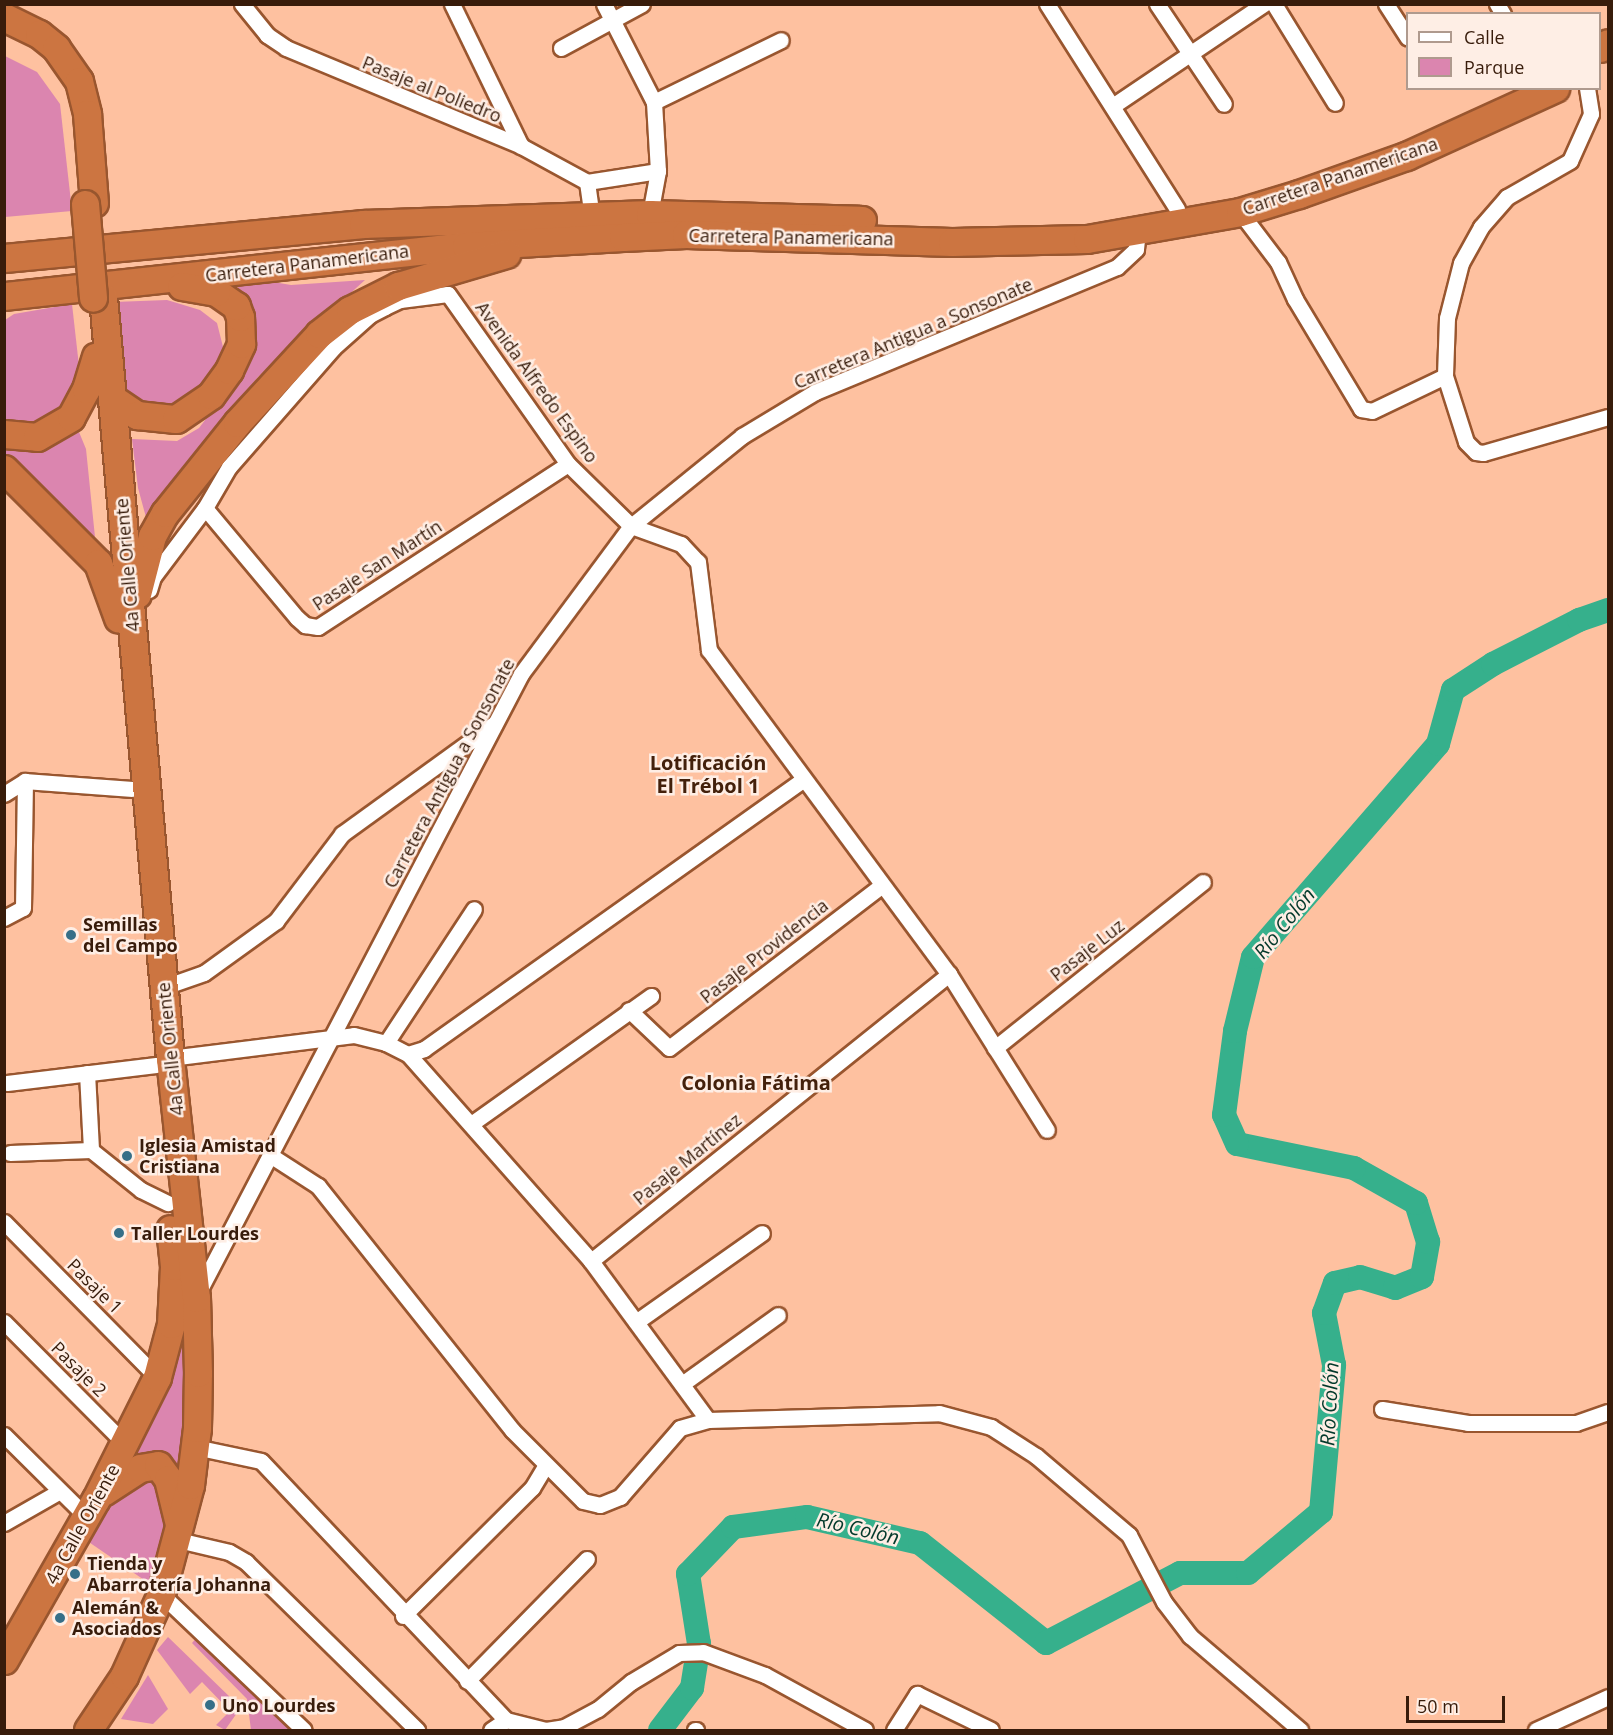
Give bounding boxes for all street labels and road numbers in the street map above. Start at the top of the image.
street label: Pasaje al Poliedro [359,51,505,127]
street label: Carretera Panamericana [1240,132,1440,220]
street label: Carretera Panamericana [688,224,894,250]
street label: Carretera Panamericana [204,240,410,286]
street label: Carretera Antigua a Sonsonate [791,273,1035,393]
street label: Avenida Alfredo Espino [471,297,603,467]
street label: 4a Calle Oriente [110,497,144,633]
street label: Pasaje San Martín [308,515,446,615]
street label: Carretera Antigua a Sonsonate [379,654,519,892]
street label: Pasaje Providencia [696,894,832,1008]
street label: Pasaje Luz [1046,915,1128,985]
street label: 4a Calle Oriente [152,981,188,1117]
street label: Pasaje Martínez [629,1109,745,1209]
street label: Pasaje 1 [63,1254,127,1318]
street label: Pasaje 2 [47,1337,111,1401]
street label: 4a Calle Oriente [40,1460,124,1588]

